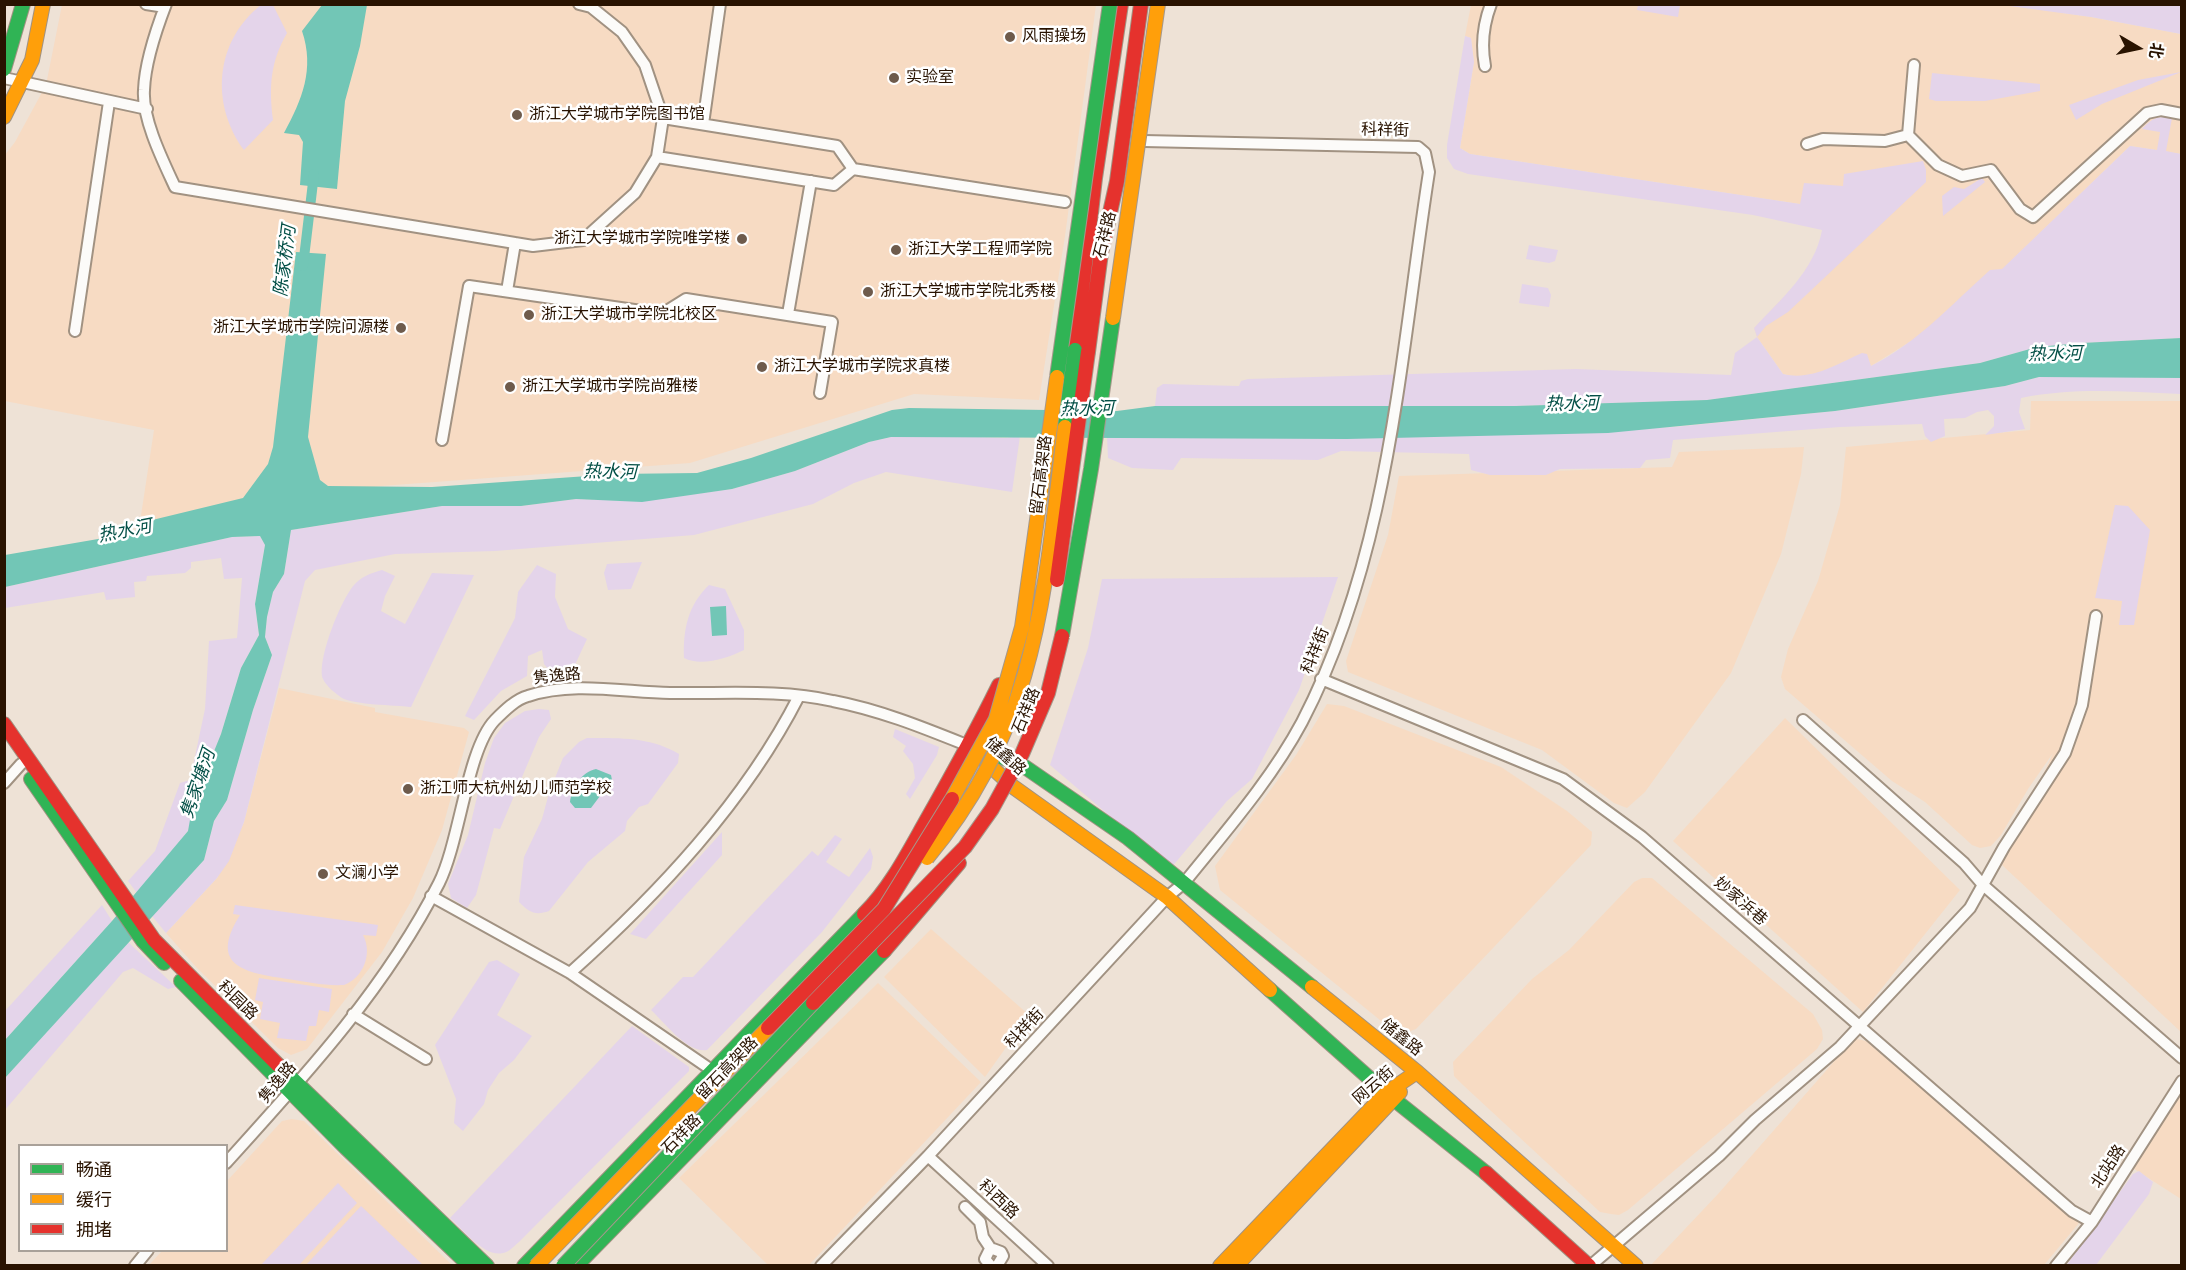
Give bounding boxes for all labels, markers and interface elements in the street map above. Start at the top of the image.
north arrow [2108,18,2168,78]
place label: 风雨操场 [1022,27,1086,47]
marker: 风雨操场 [1003,30,1017,44]
text: 北 [2144,41,2169,61]
place label: 实验室 [906,68,954,88]
marker: 实验室 [887,71,901,85]
place label: 浙江大学城市学院图书馆 [529,105,705,125]
marker: 浙江大学城市学院图书馆 [510,108,524,122]
street label: 科祥街 [1361,121,1409,141]
street label: 石祥路 [1091,209,1121,261]
water label: 陈家桥河 [271,224,301,298]
place label: 浙江大学城市学院唯学楼 [554,229,730,249]
marker: 浙江大学城市学院唯学楼 [735,232,749,246]
place label: 浙江大学工程师学院 [908,240,1052,260]
marker: 浙江大学工程师学院 [889,243,903,257]
place label: 浙江大学城市学院北秀楼 [880,282,1056,302]
marker: 浙江大学城市学院北秀楼 [861,285,875,299]
place label: 浙江大学城市学院北校区 [541,305,717,325]
marker: 浙江大学城市学院北校区 [522,308,536,322]
place label: 浙江大学城市学院问源楼 [213,318,389,338]
marker: 浙江大学城市学院问源楼 [394,321,408,335]
water label: 热水河 [2028,344,2082,366]
place label: 浙江大学城市学院求真楼 [774,357,950,377]
marker: 浙江大学城市学院求真楼 [755,360,769,374]
place label: 浙江大学城市学院尚雅楼 [522,377,698,397]
marker: 浙江大学城市学院尚雅楼 [503,380,517,394]
water label: 热水河 [1545,394,1599,416]
water label: 热水河 [1060,399,1114,421]
street label: 留石高架路 [1028,434,1056,516]
water label: 热水河 [583,462,637,484]
water label: 热水河 [96,516,154,548]
street label: 科祥街 [1298,625,1334,677]
street label: 隽逸路 [532,665,582,689]
street label: 石祥路 [1009,685,1045,737]
street label: 储鑫路 [981,734,1029,780]
water label: 隽家塘河 [177,746,221,822]
place label: 浙江师大杭州幼儿师范学校 [420,779,612,799]
marker: 浙江师大杭州幼儿师范学校 [401,782,415,796]
place label: 文澜小学 [335,864,399,884]
marker: 文澜小学 [316,867,330,881]
street label: 妙家浜巷 [1710,874,1770,930]
street label: 科园路 [213,977,261,1025]
street label: 科祥街 [1002,1005,1048,1053]
street label: 储鑫路 [1376,1015,1426,1061]
street label: 留石高架路 [693,1034,763,1104]
street label: 隽逸路 [255,1058,301,1108]
street label: 网云街 [1350,1063,1398,1109]
street label: 石祥路 [658,1111,706,1159]
street label: 北站路 [2088,1142,2130,1192]
legend [18,1144,228,1252]
text: 畅通 [76,1157,112,1182]
street label: 科西路 [974,1177,1022,1223]
text: 缓行 [76,1187,112,1212]
text: 拥堵 [76,1217,112,1242]

